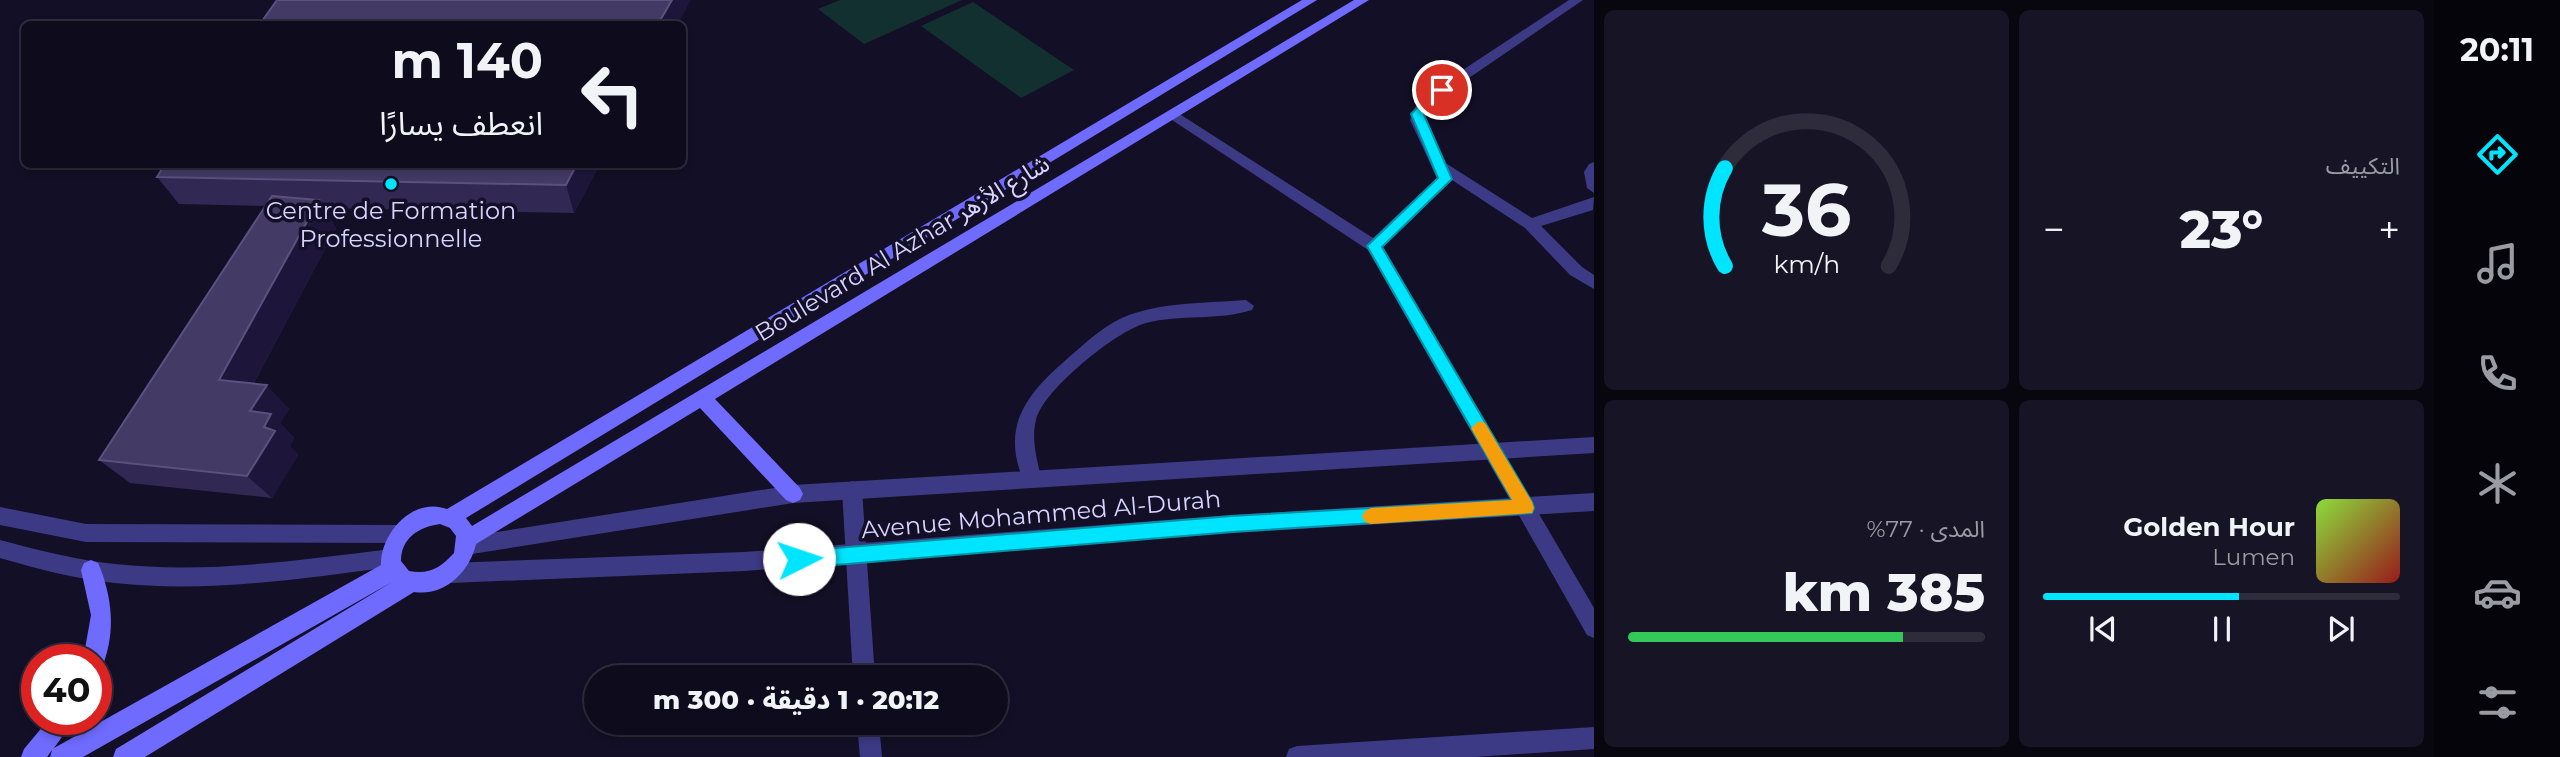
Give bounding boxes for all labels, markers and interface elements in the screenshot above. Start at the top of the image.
text: 20:11 [2460,30,2534,69]
text: 140 m [391,31,543,90]
icon: left [567,49,658,140]
pin [1412,60,1472,120]
icon: arrive [1423,71,1461,109]
text: انعطف يسارًا [379,104,543,143]
icon: directions [2473,130,2522,179]
street label: Boulevard Al Azhar شارع الأزهر [750,148,1056,350]
text: التكييف [2326,152,2400,180]
text: 36 [1761,166,1851,254]
marker: Centre de Formation Professionnelle [383,176,399,192]
place label: Centre de Formation Professionnelle [266,196,516,253]
text: 23° [2180,198,2263,261]
text: − [2043,206,2065,253]
text: + [2378,206,2400,253]
icon: music [2473,239,2522,288]
text: km/h [1773,249,1840,279]
icon: phone [2473,349,2522,398]
icon: climate [2473,459,2522,508]
street label: Avenue Mohammed Al-Durah [860,484,1222,544]
text: Golden Hour [2123,511,2295,543]
text: المدى · 77% [1867,515,1985,543]
position arrow [762,522,836,596]
text: Lumen [2212,543,2295,571]
text: 385 km [1783,561,1985,624]
icon: car [2473,568,2522,617]
icon: previous [2084,610,2122,648]
icon: pause [2203,610,2241,648]
icon: next [2322,610,2360,648]
speed limit sign: 40 [21,644,112,735]
icon: filters [2473,678,2522,727]
text: 20:12 · 1 دقيقة · 300 m [653,684,939,716]

